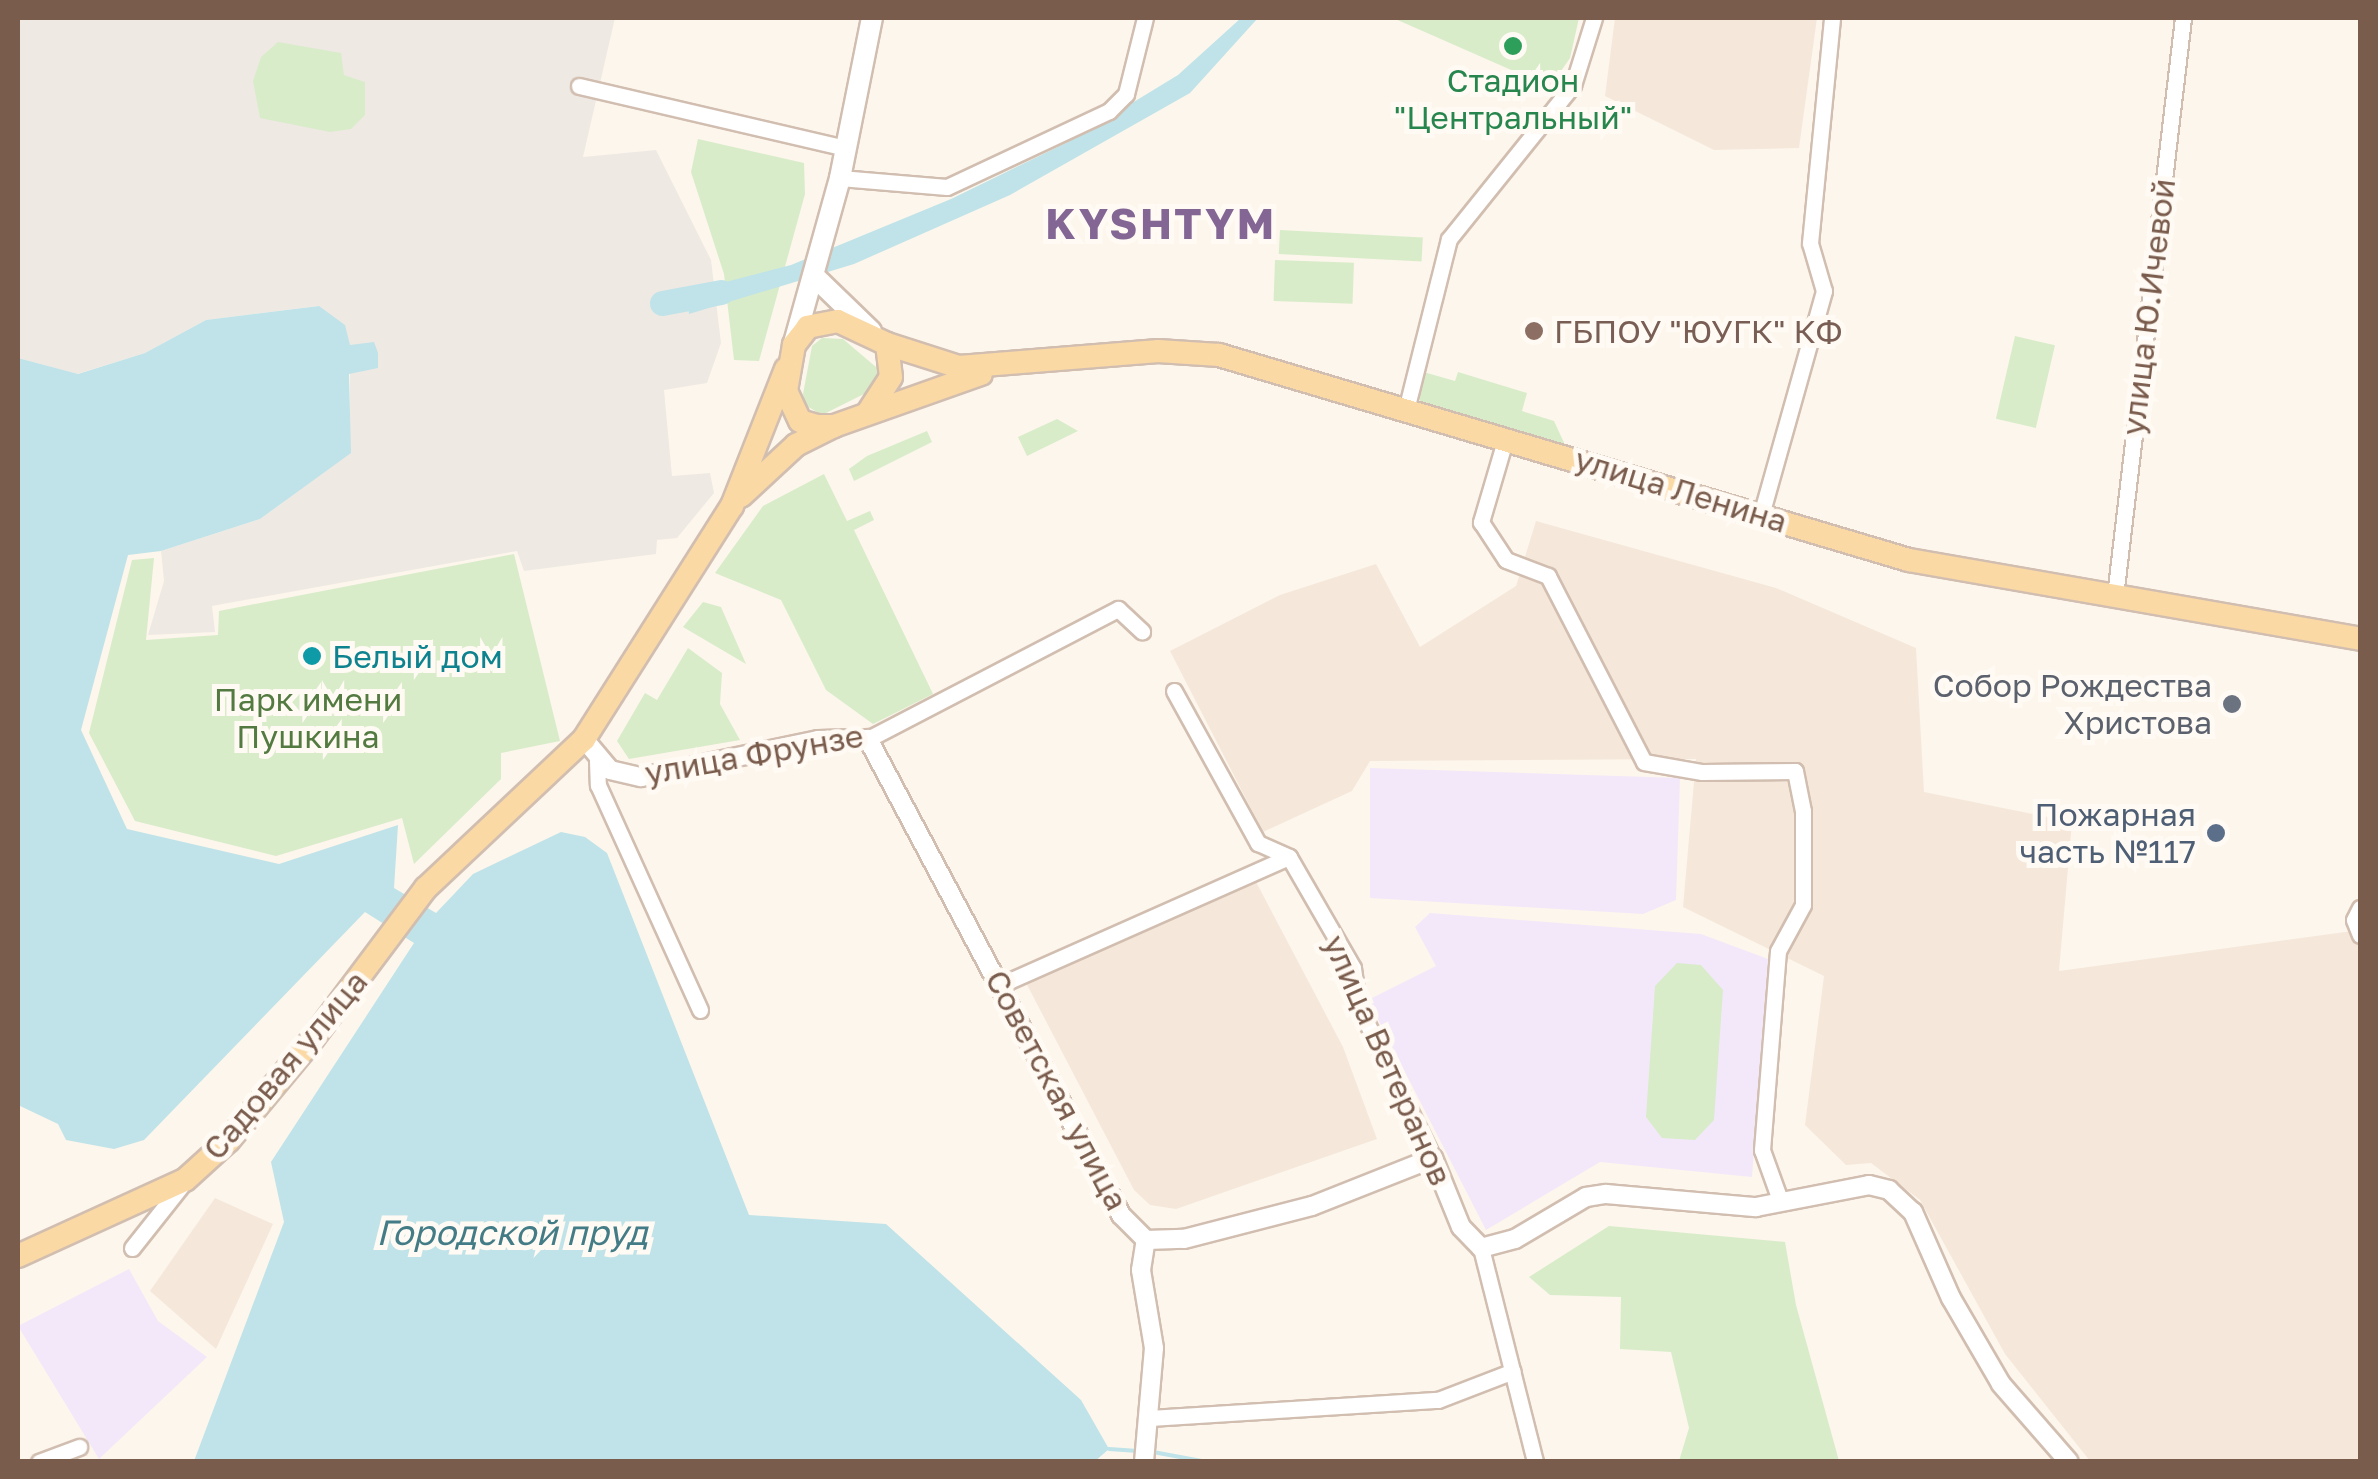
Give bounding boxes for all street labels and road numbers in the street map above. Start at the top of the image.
street label: улица Ю.Ичевой [2113,176,2183,438]
street label: улица Ленина [1570,440,1792,540]
street label: улица Фрунзе [642,716,866,792]
street label: улица Ветеранов [1316,929,1460,1191]
street label: Садовая улица [195,963,375,1167]
street label: Советская улица [978,963,1136,1217]

